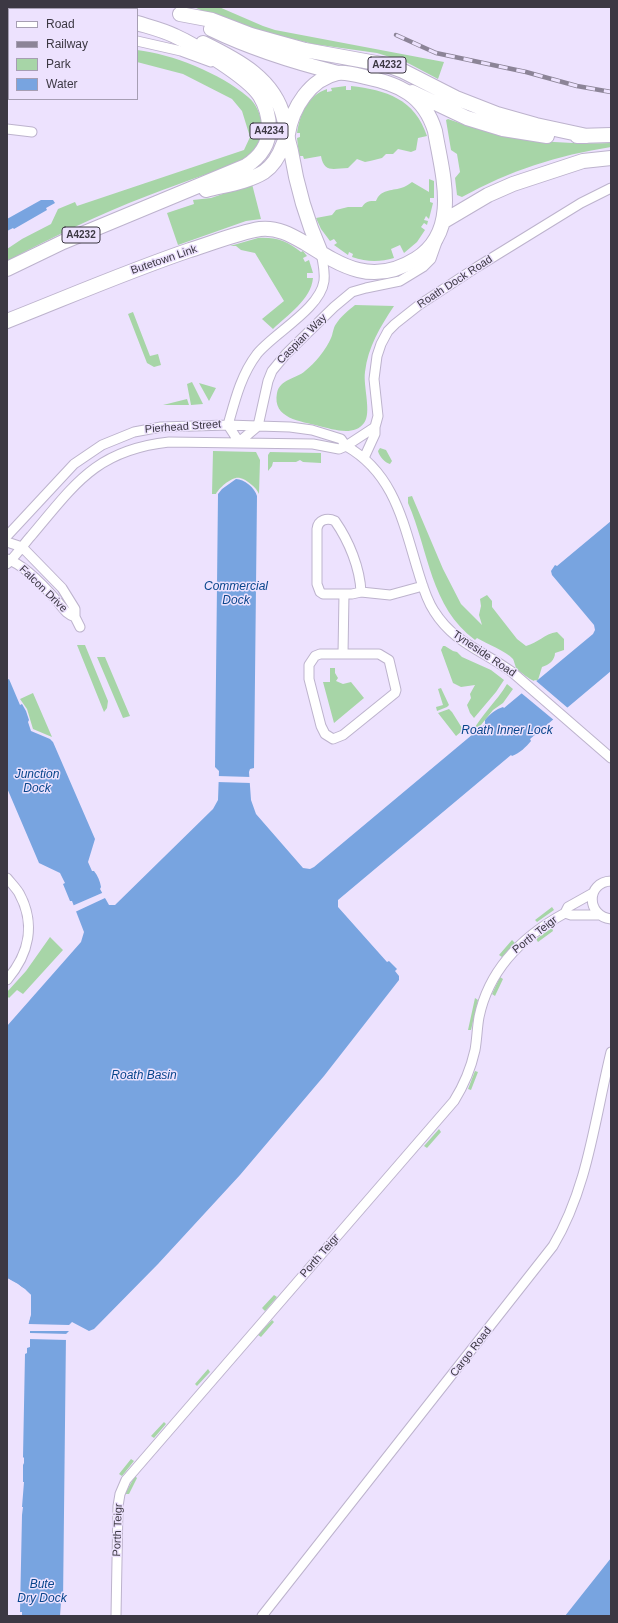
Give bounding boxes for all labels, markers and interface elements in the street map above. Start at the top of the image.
legend [8,8,138,100]
text: Road [46,17,75,31]
text: Railway [46,37,88,51]
text: Park [46,57,71,71]
road number: A4232 [368,57,406,73]
text: Water [46,77,78,91]
road number: A4234 [250,123,288,139]
road number: A4232 [62,227,100,243]
street label: Butetown Link [129,243,199,277]
street label: Roath Dock Road [415,253,495,311]
street label: Caspian Way [274,311,330,367]
street label: Pierhead Street [144,418,222,436]
street label: Falcon Drive [16,563,70,615]
water label: Commercial Dock [204,580,268,608]
street label: Tyneside Road [450,628,518,680]
water label: Roath Inner Lock [461,724,553,738]
water label: Junction Dock [15,768,59,796]
street label: Porth Teigr [510,913,560,957]
water label: Roath Basin [111,1069,177,1083]
street label: Porth Teigr [298,1232,342,1280]
street label: Cargo Road [448,1325,494,1379]
street label: Porth Teigr [110,1503,126,1557]
water label: Bute Dry Dock [17,1578,67,1606]

